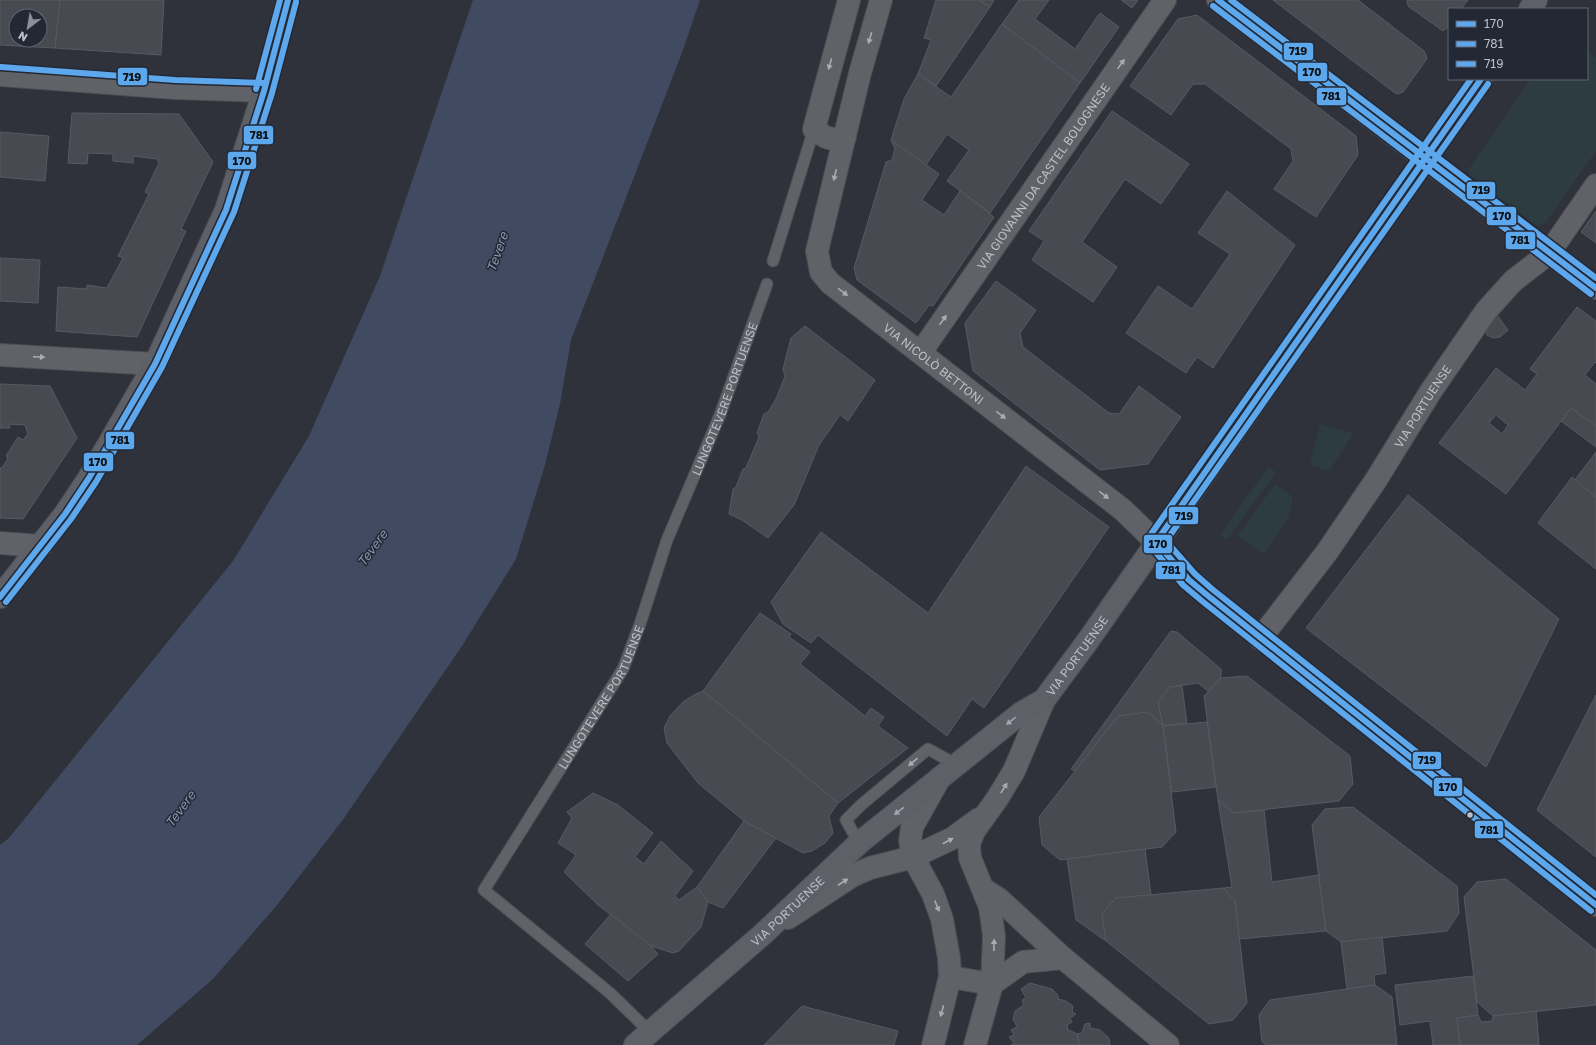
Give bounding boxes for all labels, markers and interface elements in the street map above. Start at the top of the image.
north arrow [8,8,48,48]
legend [1448,8,1588,80]
text: 170 [1484,16,1504,31]
text: N [16,29,30,45]
one-way arrow [867,32,873,44]
text: 781 [1484,36,1504,51]
line badge: 719 [1283,42,1314,61]
text: 719 [1289,44,1307,57]
text: 719 [1484,56,1503,71]
one-way arrow [1117,58,1125,69]
one-way arrow [827,59,833,71]
line badge: 170 [1297,62,1328,82]
text: 170 [1303,65,1321,78]
line badge: 719 [117,67,148,86]
text: 719 [123,70,141,83]
street label: VIA GIOVANNI DA CASTEL BOLOGNESE [973,80,1113,272]
line badge: 781 [1316,87,1347,106]
text: 781 [1322,89,1341,102]
line badge: 781 [243,125,274,145]
text: 781 [250,128,269,141]
line badge: 170 [227,151,257,170]
text: 170 [233,154,251,167]
one-way arrow [832,168,838,181]
line badge: 719 [1466,181,1496,200]
text: 719 [1472,183,1490,196]
line badge: 170 [1486,206,1517,226]
text: 170 [1493,209,1511,222]
water label: Tevere [483,229,512,274]
line badge: 781 [1505,231,1536,250]
text: 781 [1511,233,1530,246]
one-way arrow [837,288,848,297]
one-way arrow [939,315,947,325]
street label: LUNGOTEVERE PORTUENSE [688,320,760,477]
street label: VIA NICOLÒ BETTONI [880,320,987,407]
one-way arrow [33,354,45,361]
street label: VIA PORTUENSE [1390,362,1454,450]
one-way arrow [996,410,1007,419]
line badge: 781 [105,431,135,450]
text: 781 [111,433,130,446]
line badge: 170 [83,452,114,472]
text: 170 [89,455,107,468]
one-way arrow [1098,491,1109,499]
line badge: 719 [1168,506,1199,525]
text: 719 [1175,509,1193,522]
water label: Tevere [353,525,391,569]
line badge: 170 [1143,534,1173,554]
text: 170 [1149,537,1167,550]
line badge: 781 [1155,561,1186,580]
text: 781 [1162,563,1181,576]
street label: VIA PORTUENSE [1042,613,1111,698]
street label: LUNGOTEVERE PORTUENSE [555,623,646,772]
one-way arrow [1006,716,1017,725]
line badge: 719 [1412,751,1442,770]
text: 719 [1418,753,1436,766]
one-way arrow [907,757,918,766]
line badge: 170 [1433,777,1463,797]
text: 170 [1439,780,1457,793]
one-way arrow [1001,783,1008,794]
water label: Tevere [161,786,199,830]
one-way arrow [893,806,904,815]
unlabelled marker [1465,810,1475,820]
line badge: 781 [1474,820,1504,839]
text: 781 [1480,823,1499,836]
one-way arrow [942,838,954,844]
street label: VIA PORTUENSE [747,873,827,949]
one-way arrow [837,879,849,886]
one-way arrow [935,900,941,912]
one-way arrow [990,939,997,951]
one-way arrow [939,1005,945,1018]

